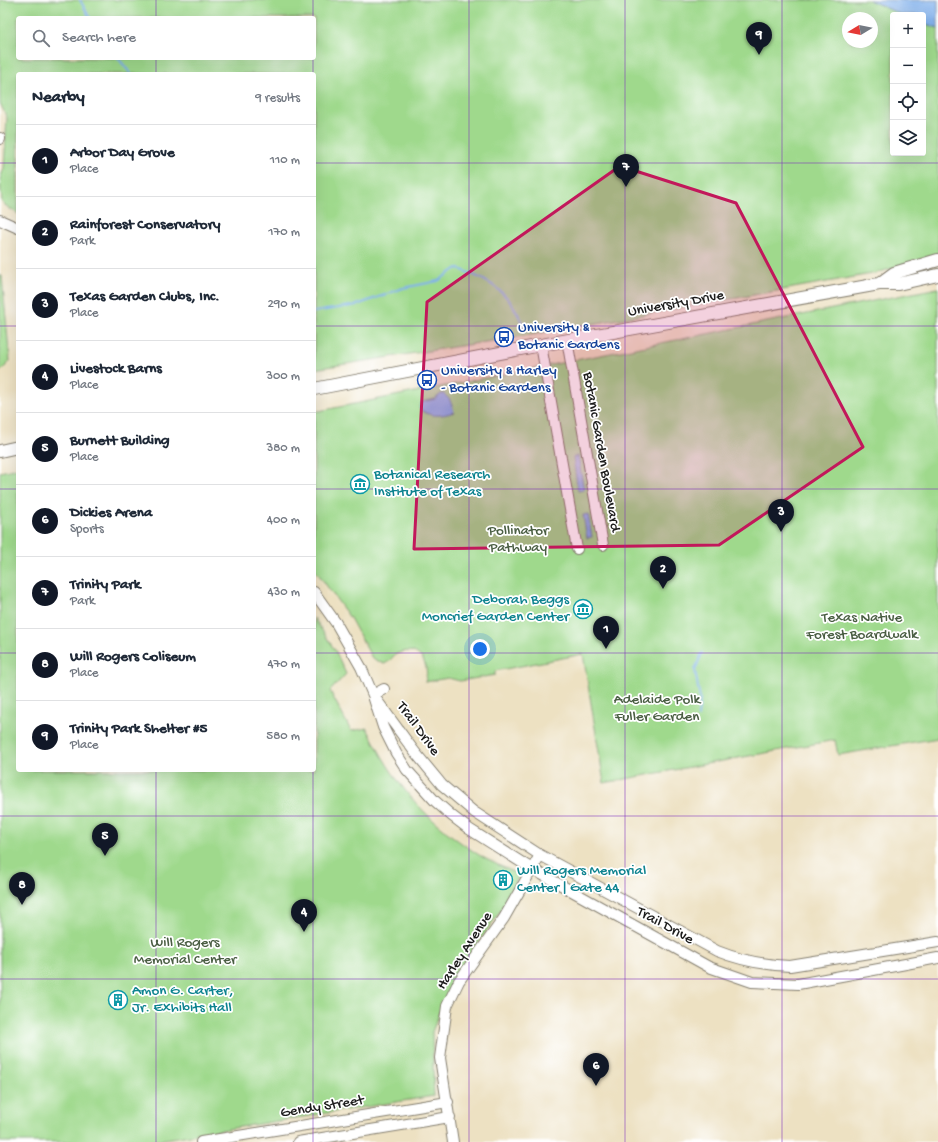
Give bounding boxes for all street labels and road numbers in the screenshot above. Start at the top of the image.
street label: University Drive [627,287,726,321]
street label: Botanic Garden Boulevard [578,370,624,534]
street label: Trail Drive [392,698,444,760]
street label: Trail Drive [633,903,697,949]
street label: Harley Avenue [433,908,497,993]
street label: Gendy Street [279,1091,367,1122]

